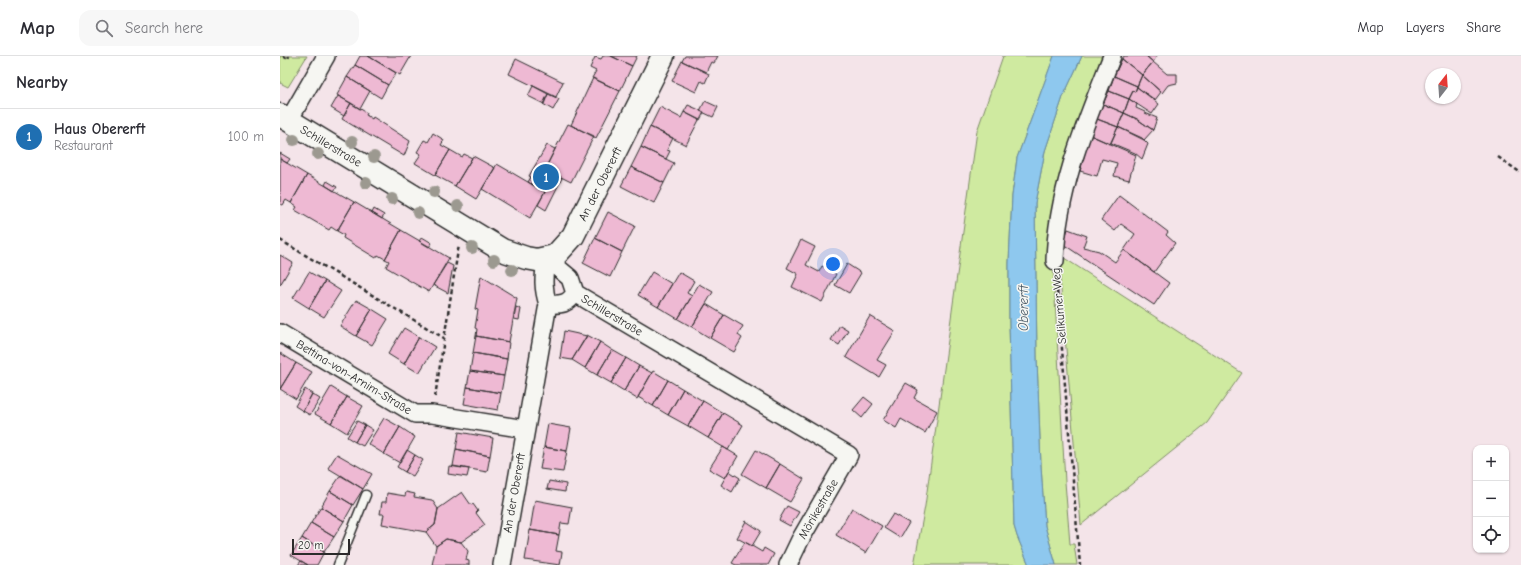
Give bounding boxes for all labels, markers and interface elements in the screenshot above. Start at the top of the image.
search box [79,10,359,46]
text: Map [20,17,55,39]
icon: search [93,17,115,39]
text: Search here [125,19,203,37]
text: Map [1357,19,1384,36]
text: Layers [1406,19,1444,36]
text: Share [1466,19,1501,36]
north arrow [1425,68,1461,104]
text: Nearby [16,73,67,92]
text: Haus Obererft [54,120,145,138]
street label: Schillerstraße [298,122,364,170]
text: 1 [26,129,32,144]
text: 100 m [228,129,264,144]
text: Restaurant [54,138,113,153]
street label: An der Obererft [575,144,625,223]
pin: 1 [533,162,559,192]
your location [823,254,843,274]
street label: Selikumer Weg [1049,267,1069,345]
water label: Obererft [1016,284,1031,331]
street label: Schillerstraße [579,291,645,339]
street label: Bettina-von-Arnim-Straße [294,337,414,417]
map controls [1473,445,1509,553]
button: + [1473,445,1509,481]
street label: An der Obererft [500,451,528,534]
street label: Mörikestraße [795,477,841,541]
button: − [1473,481,1509,517]
button: locate [1473,517,1509,553]
scale bar [292,537,350,556]
text: 20 m [298,539,323,552]

